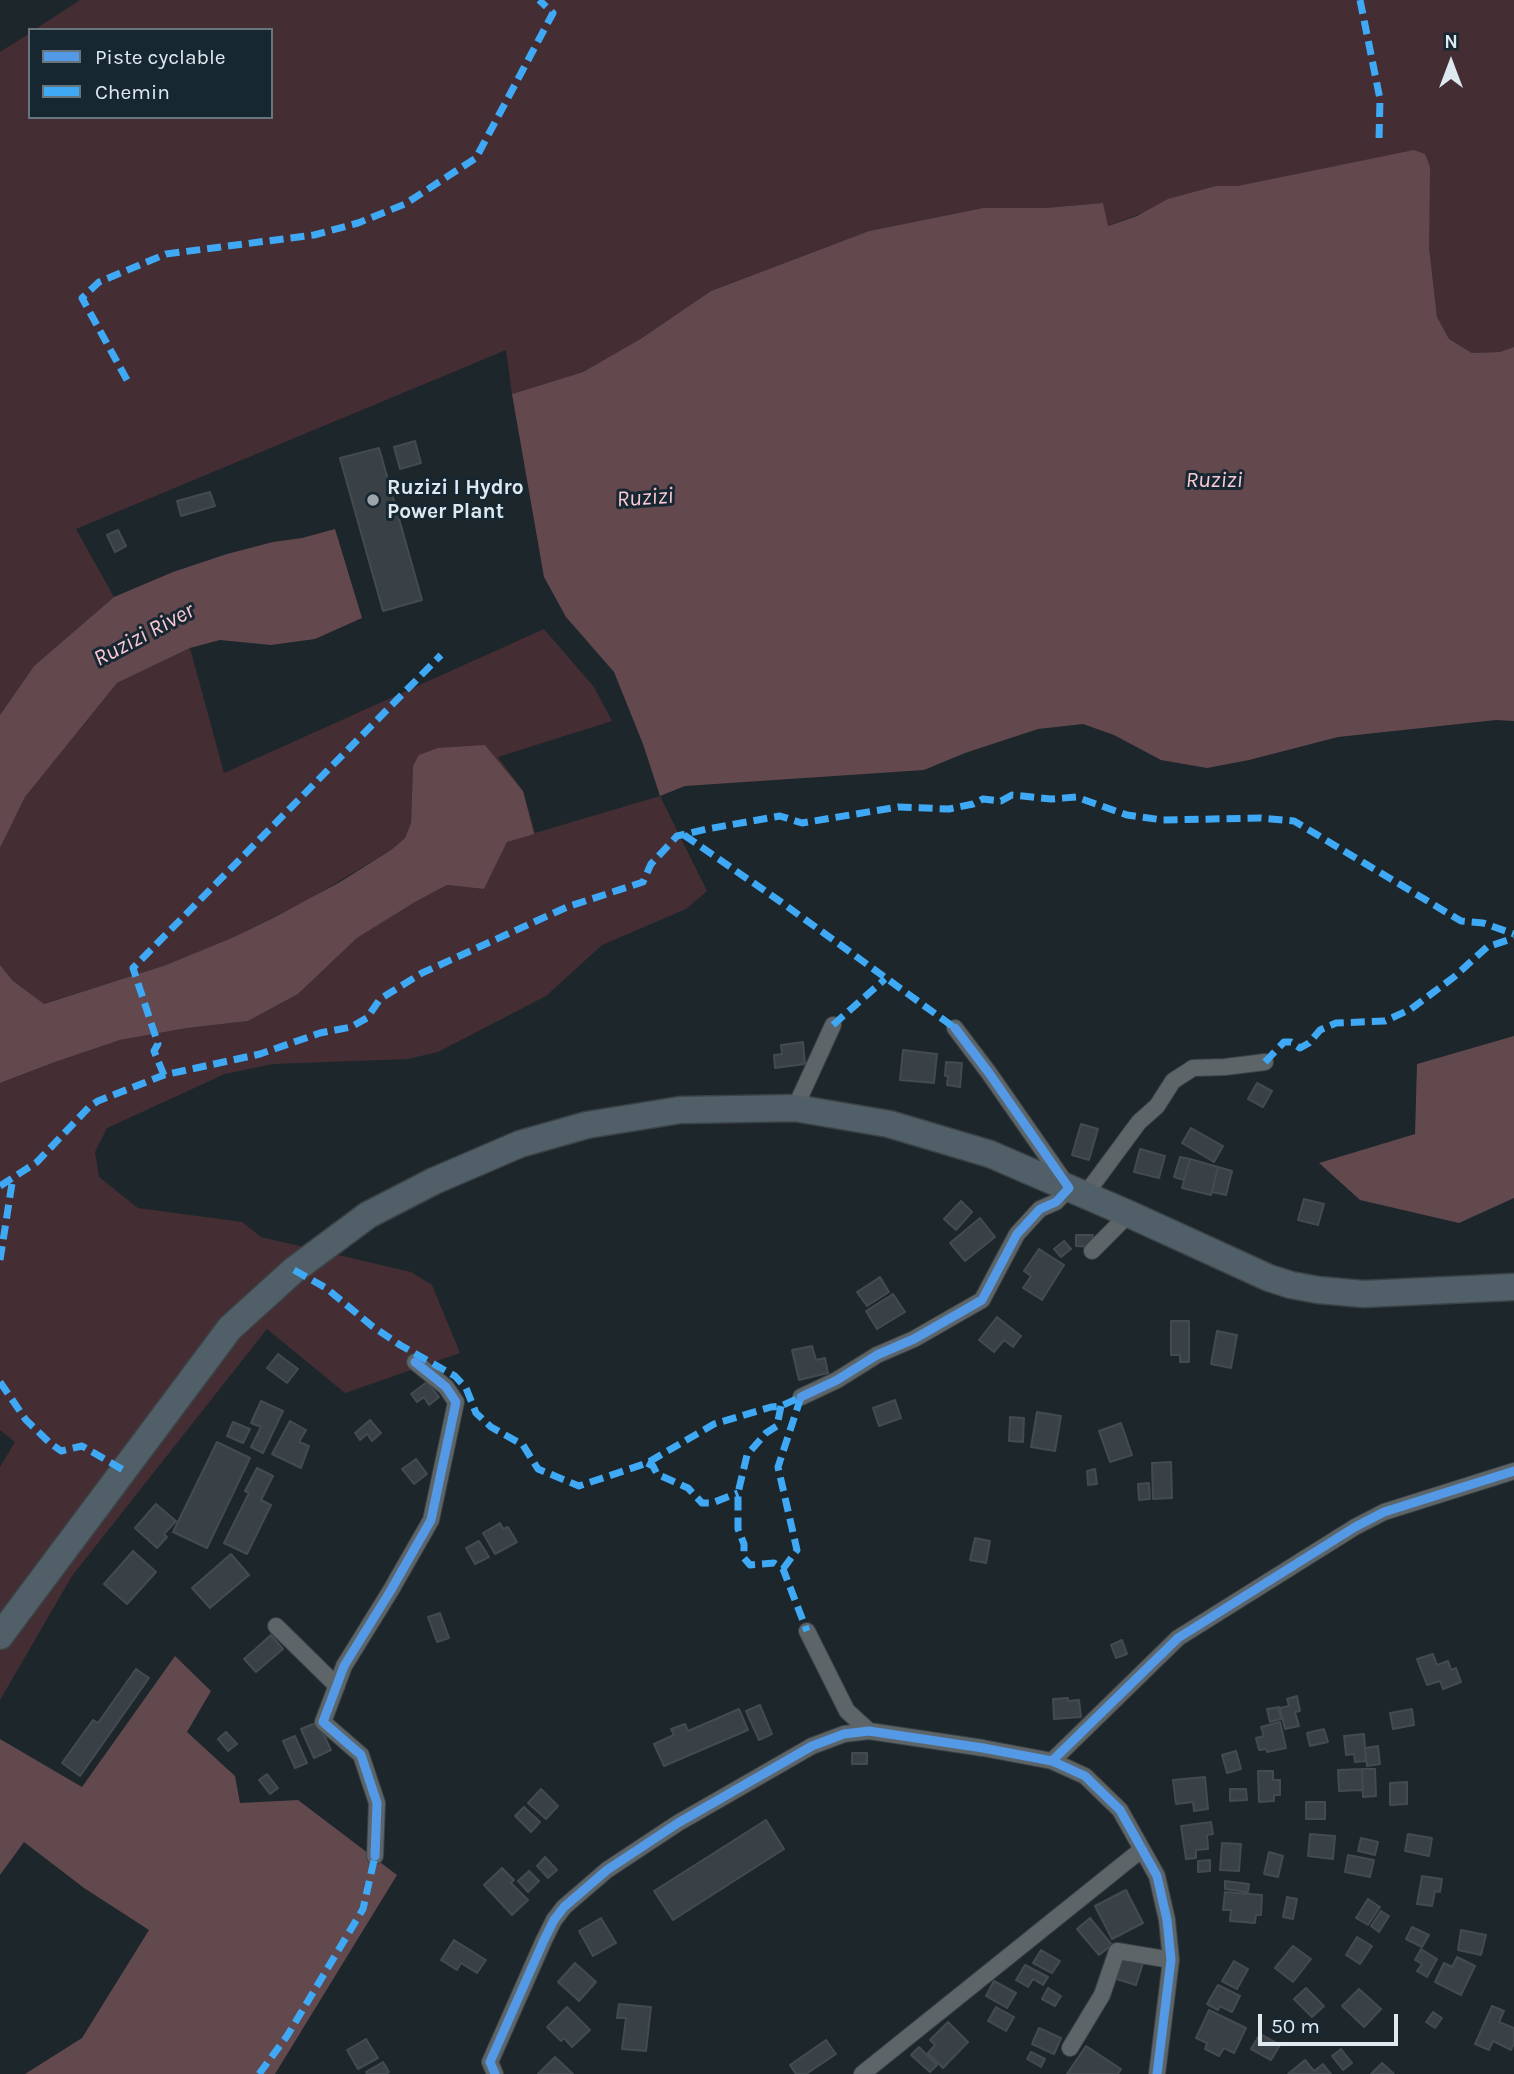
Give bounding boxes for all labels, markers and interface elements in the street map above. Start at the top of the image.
legend [28,28,273,119]
north arrow [1416,28,1486,98]
text: N [1444,31,1458,53]
text: Piste cyclable [95,45,226,69]
text: Chemin [95,80,170,104]
water label: Ruzizi [1185,466,1243,494]
place label: Ruzizi I Hydro Power Plant [387,475,524,525]
water label: Ruzizi [615,482,675,514]
marker: Ruzizi I Hydro Power Plant [365,492,381,508]
water label: Ruzizi River [89,597,199,673]
scale bar [1262,2000,1402,2044]
text: 50 m [1271,2014,1320,2038]

